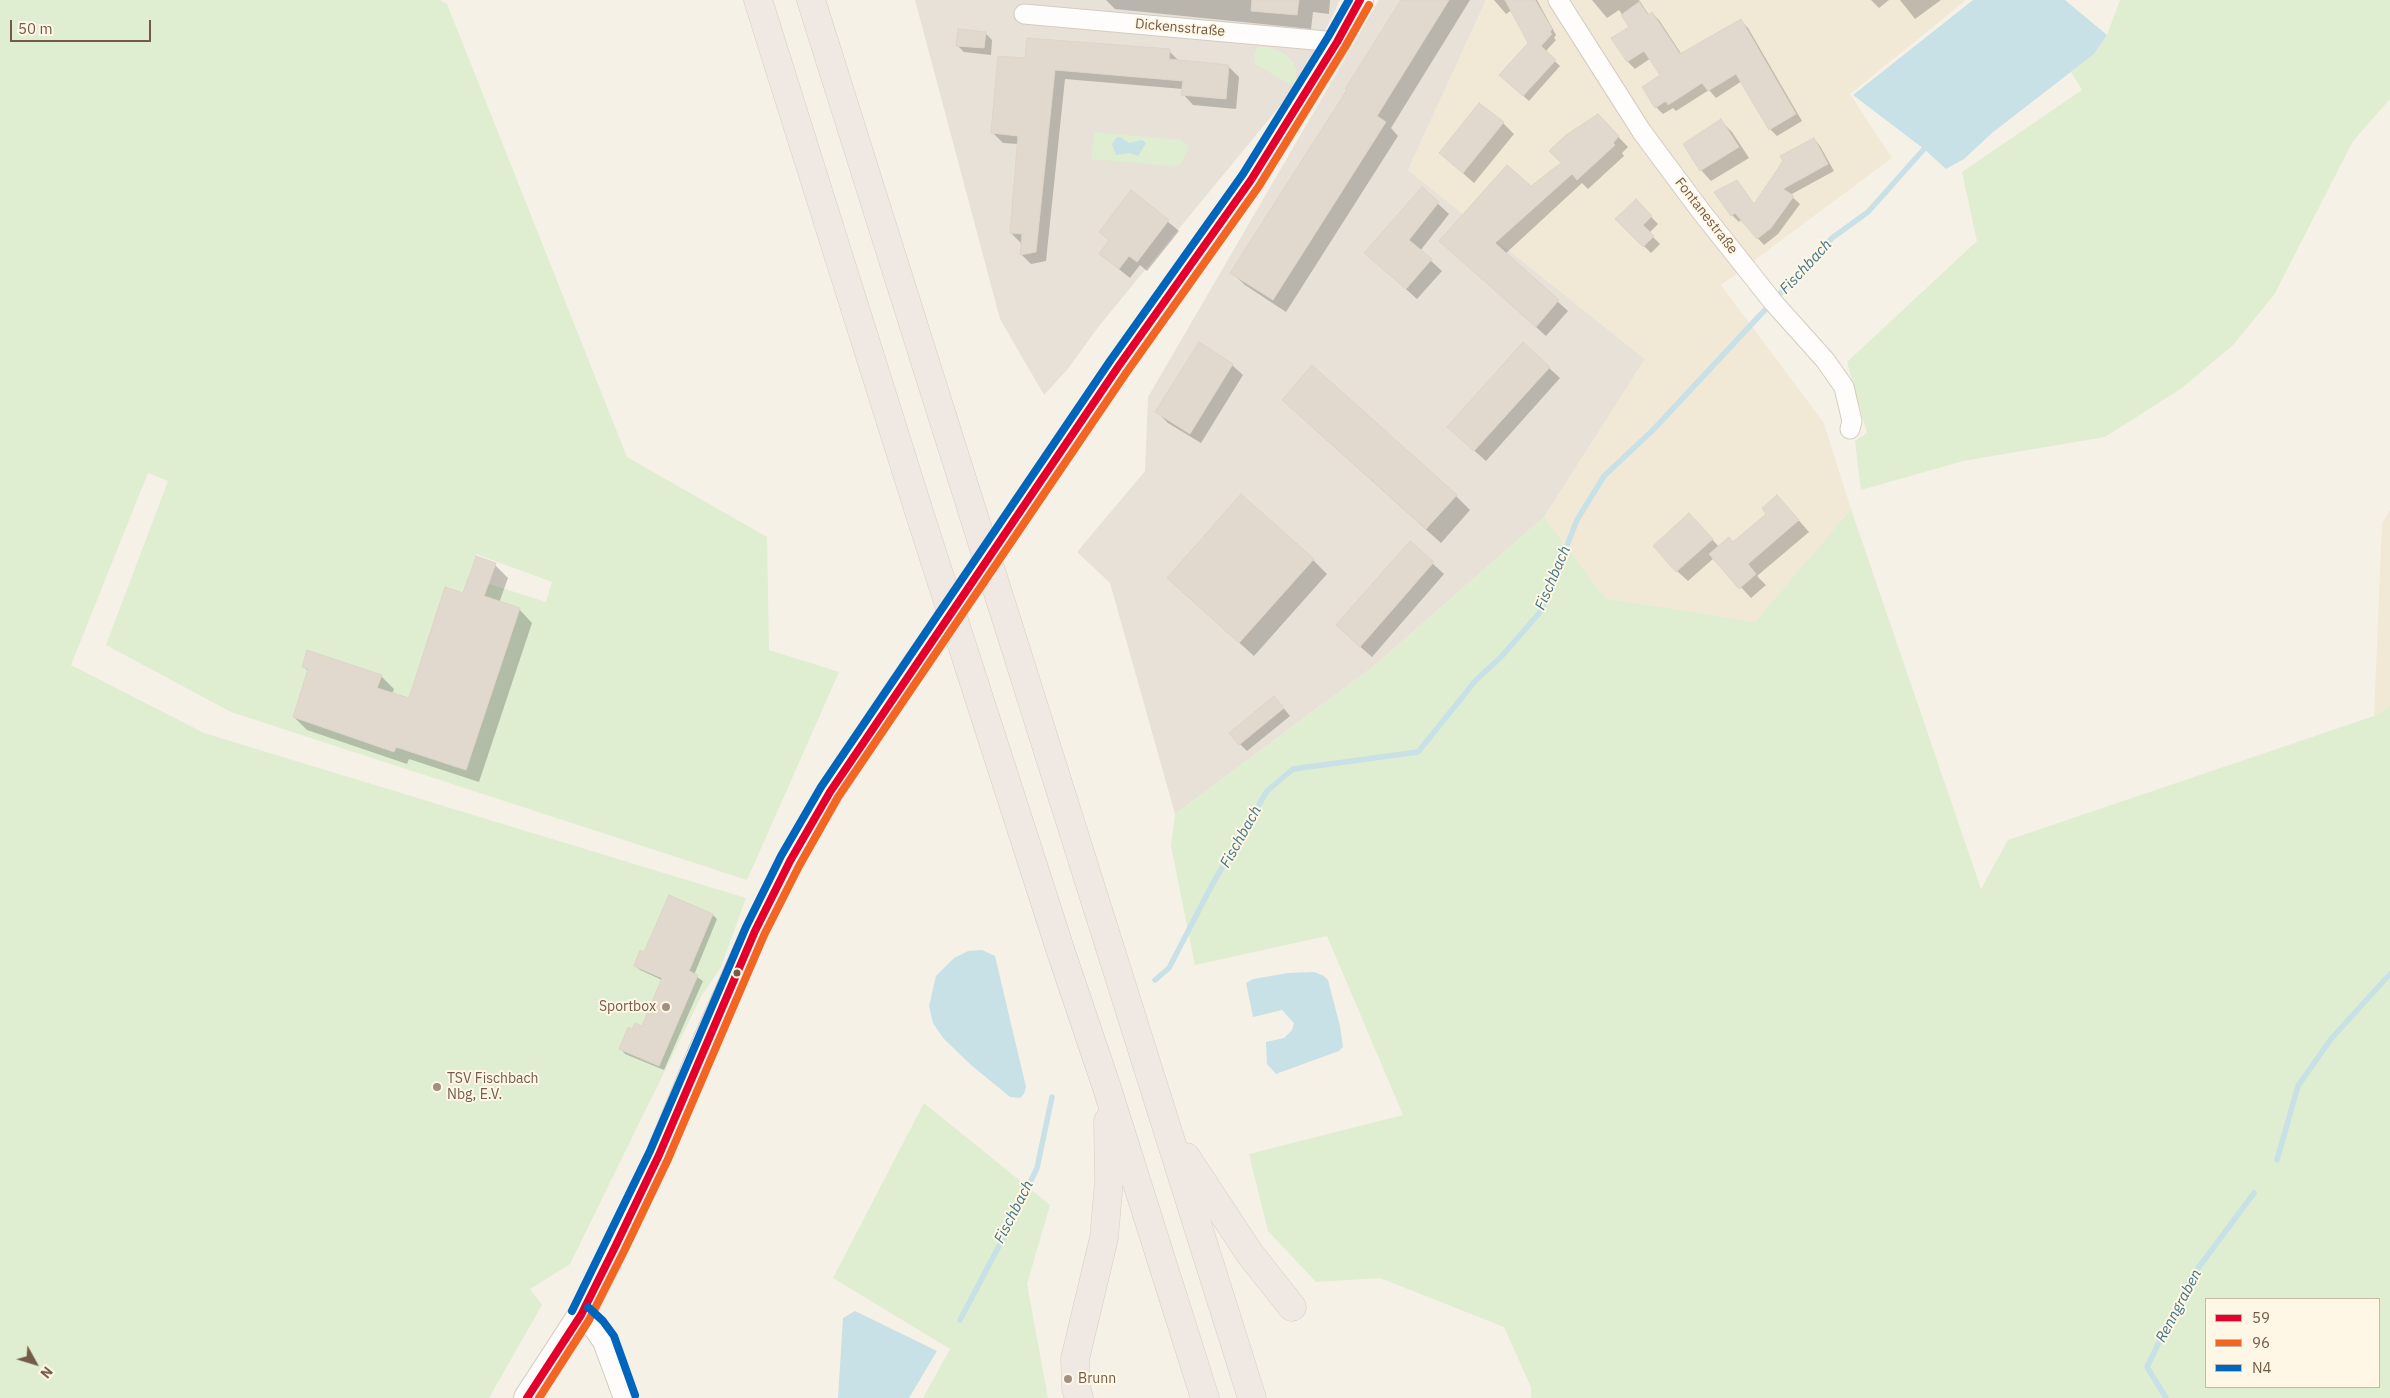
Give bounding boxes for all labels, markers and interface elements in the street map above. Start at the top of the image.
scale bar [12,10,154,42]
street label: Dickensstraße [1134,16,1226,40]
text: 50 m [18,19,53,38]
street label: Fontanestraße [1671,175,1741,257]
water label: Fischbach [1776,236,1836,298]
water label: Fischbach [1531,543,1575,613]
water label: Fischbach [1217,803,1265,871]
unlabelled marker [732,968,742,978]
place label: Sportbox [599,999,656,1015]
marker: Sportbox [660,1001,672,1013]
place label: TSV Fischbach Nbg, E.V. [447,1071,539,1104]
marker: TSV Fischbach Nbg, E.V. [431,1081,443,1093]
water label: Fischbach [991,1178,1037,1246]
water label: Renngraben [2152,1266,2206,1346]
legend [2205,1298,2380,1388]
text: 59 [2252,1308,2270,1327]
text: 96 [2252,1333,2270,1352]
north arrow [10,1338,60,1388]
text: N4 [2252,1358,2272,1377]
text: N [36,1363,57,1382]
place label: Brunn [1078,1371,1116,1387]
marker: Brunn [1062,1373,1074,1385]

